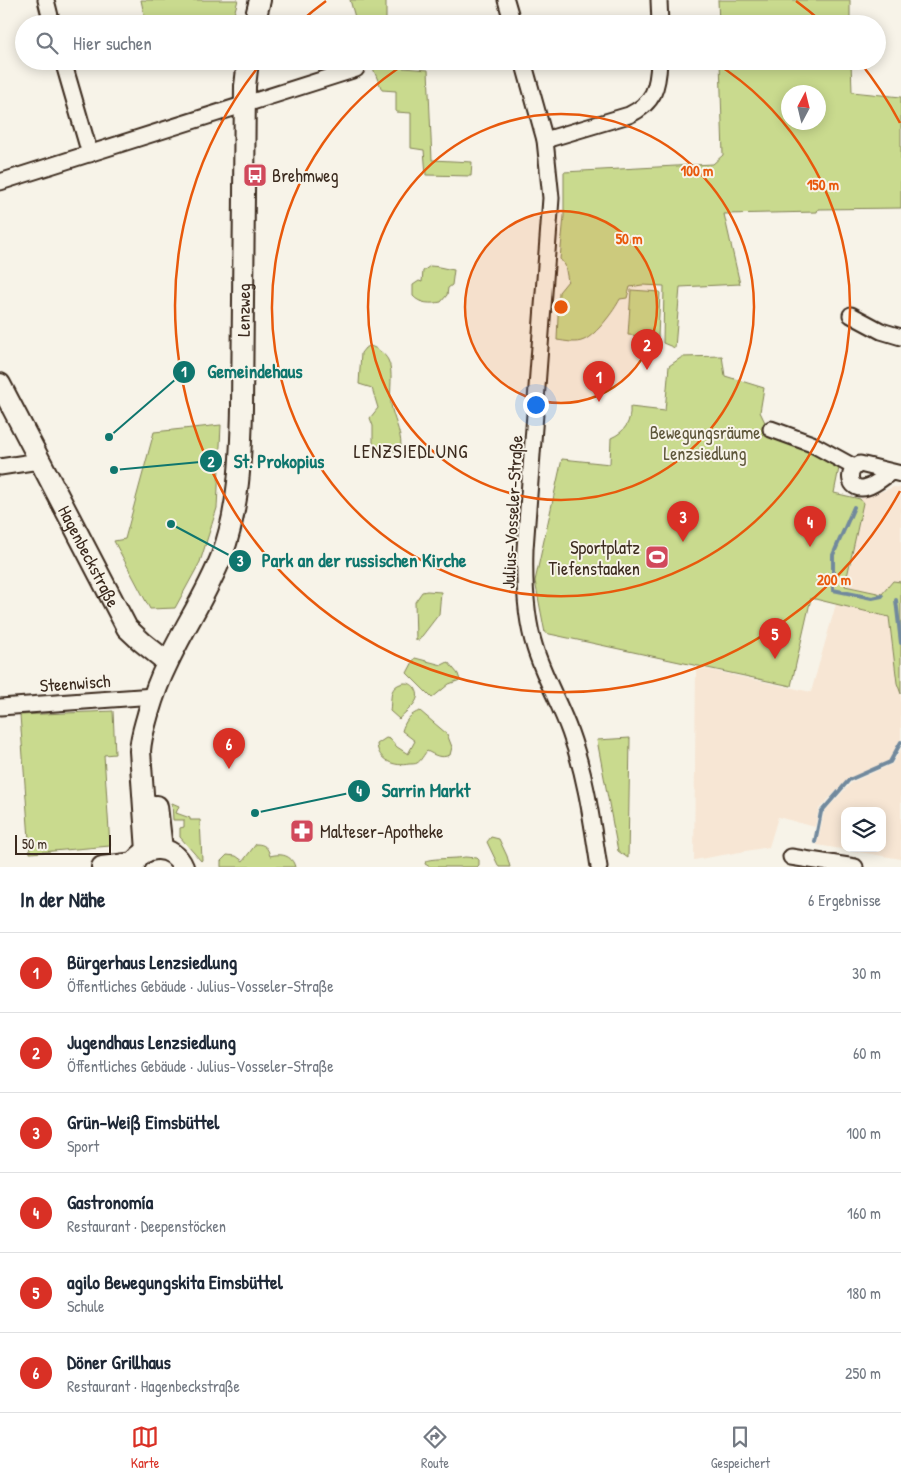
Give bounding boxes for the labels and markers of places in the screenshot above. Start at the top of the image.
bus stop icon: Brehmweg [242,162,268,188]
place label: Brehmweg [272,163,339,188]
centre of rings [552,298,570,316]
pin: 2 [631,329,663,370]
callout: Gemeindehaus [172,355,312,389]
pin: 1 [583,361,615,402]
callout: St. Prokopius [198,444,334,478]
pin: 3 [667,501,699,542]
pin: 4 [794,506,826,547]
place label: Sportplatz Tiefenstaaken [549,535,640,581]
callout: Park an der russischen Kirche [227,544,477,578]
sports icon: Sportplatz Tiefenstaaken [644,544,670,570]
pin: 5 [759,618,791,659]
pin: 6 [213,728,245,769]
callout: Sarrin Markt [347,774,480,808]
pharmacy icon: Malteser-Apotheke [289,818,315,844]
place label: Malteser-Apotheke [320,819,444,844]

